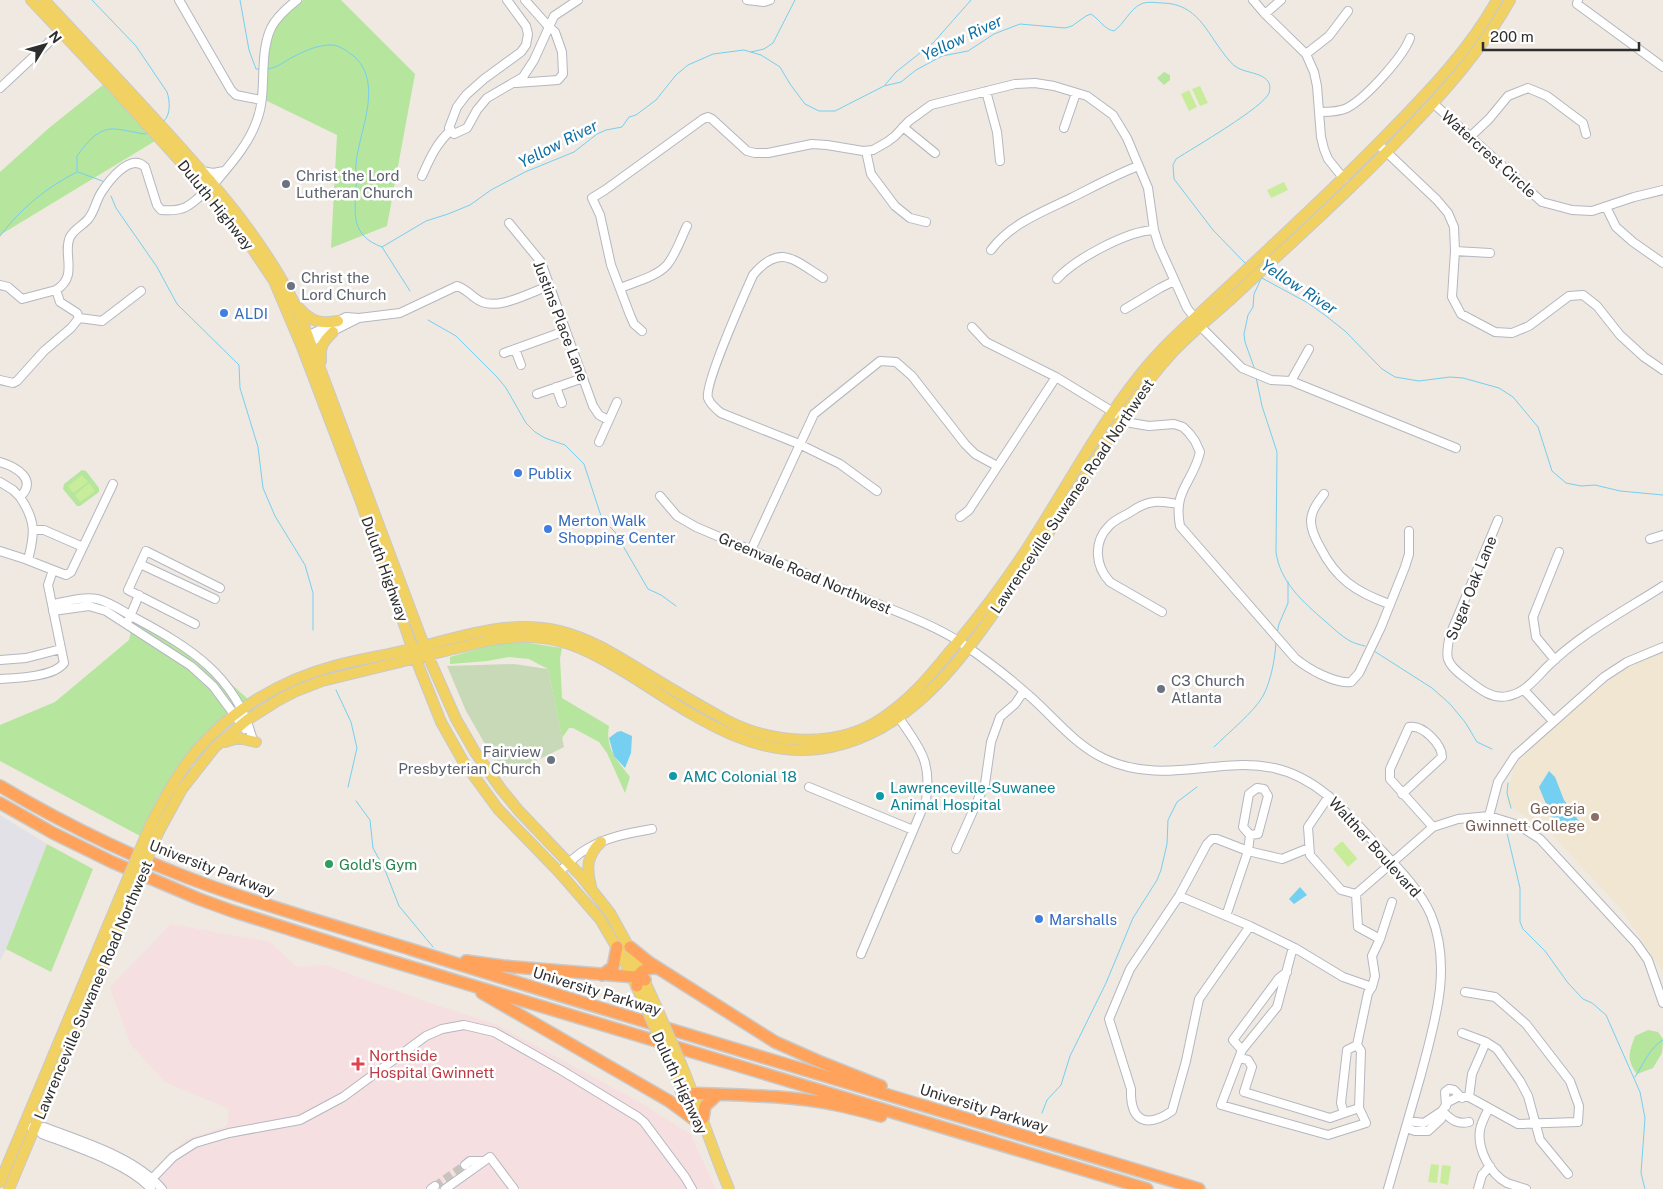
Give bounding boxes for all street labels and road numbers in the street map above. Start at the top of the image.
street label: Watercrest Circle [1438,107,1540,201]
street label: Duluth Highway [175,157,257,253]
street label: Justins Place Lane [530,258,592,384]
street label: Lawrenceville Suwanee Road Northwest [987,375,1157,616]
street label: Duluth Highway [358,514,412,624]
street label: Greenvale Road Northwest [716,529,894,617]
street label: Sugar Oak Lane [1442,533,1500,643]
street label: Walther Boulevard [1326,794,1424,900]
street label: University Parkway [147,836,277,900]
street label: Lawrenceville Suwanee Road Northwest [31,858,155,1122]
street label: University Parkway [531,963,663,1019]
street label: Duluth Highway [649,1029,711,1137]
street label: University Parkway [918,1080,1050,1136]

